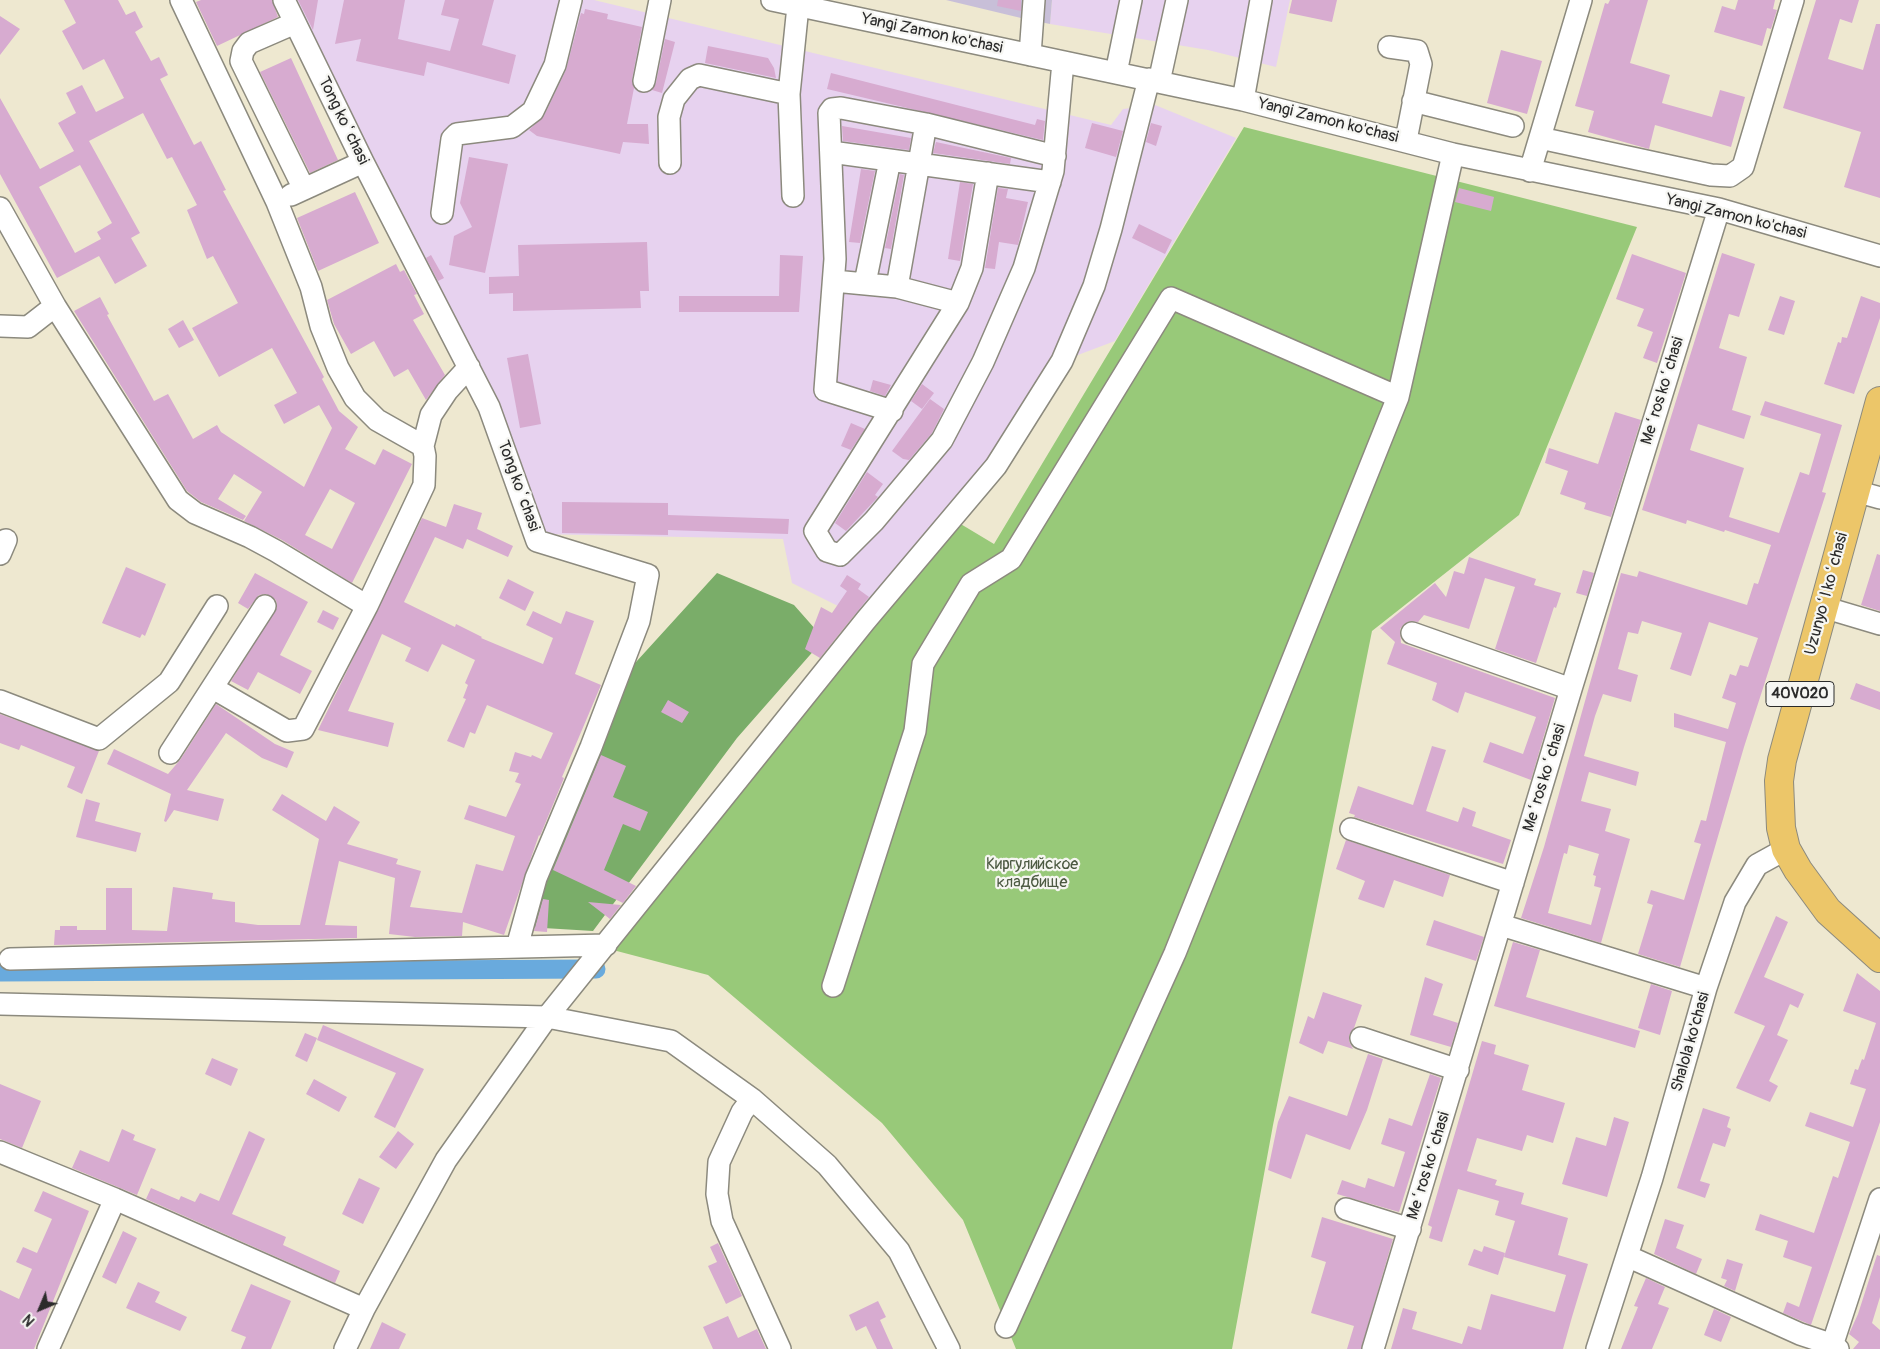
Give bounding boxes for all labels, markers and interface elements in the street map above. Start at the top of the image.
street label: Yangi Zamon ko'chasi [860,10,1004,58]
street label: Tong koʻchasi [314,74,372,168]
street label: Yangi Zamon ko'chasi [1256,94,1400,148]
street label: Yangi Zamon ko'chasi [1664,190,1808,244]
street label: Meʻros koʻchasi [1638,335,1688,447]
street label: Tong koʻchasi [493,438,543,534]
street label: Uzunyoʻl koʻchasi [1801,531,1853,657]
road number: 40V020 [1766,682,1834,706]
street label: Meʻros koʻchasi [1520,722,1570,834]
park label: Киргулийское кладбище [986,855,1078,893]
street label: Shalola ko'chasi [1668,990,1714,1094]
street label: Meʻros koʻchasi [1404,1110,1454,1222]
north arrow [15,1284,65,1334]
text: N [20,1311,38,1329]

